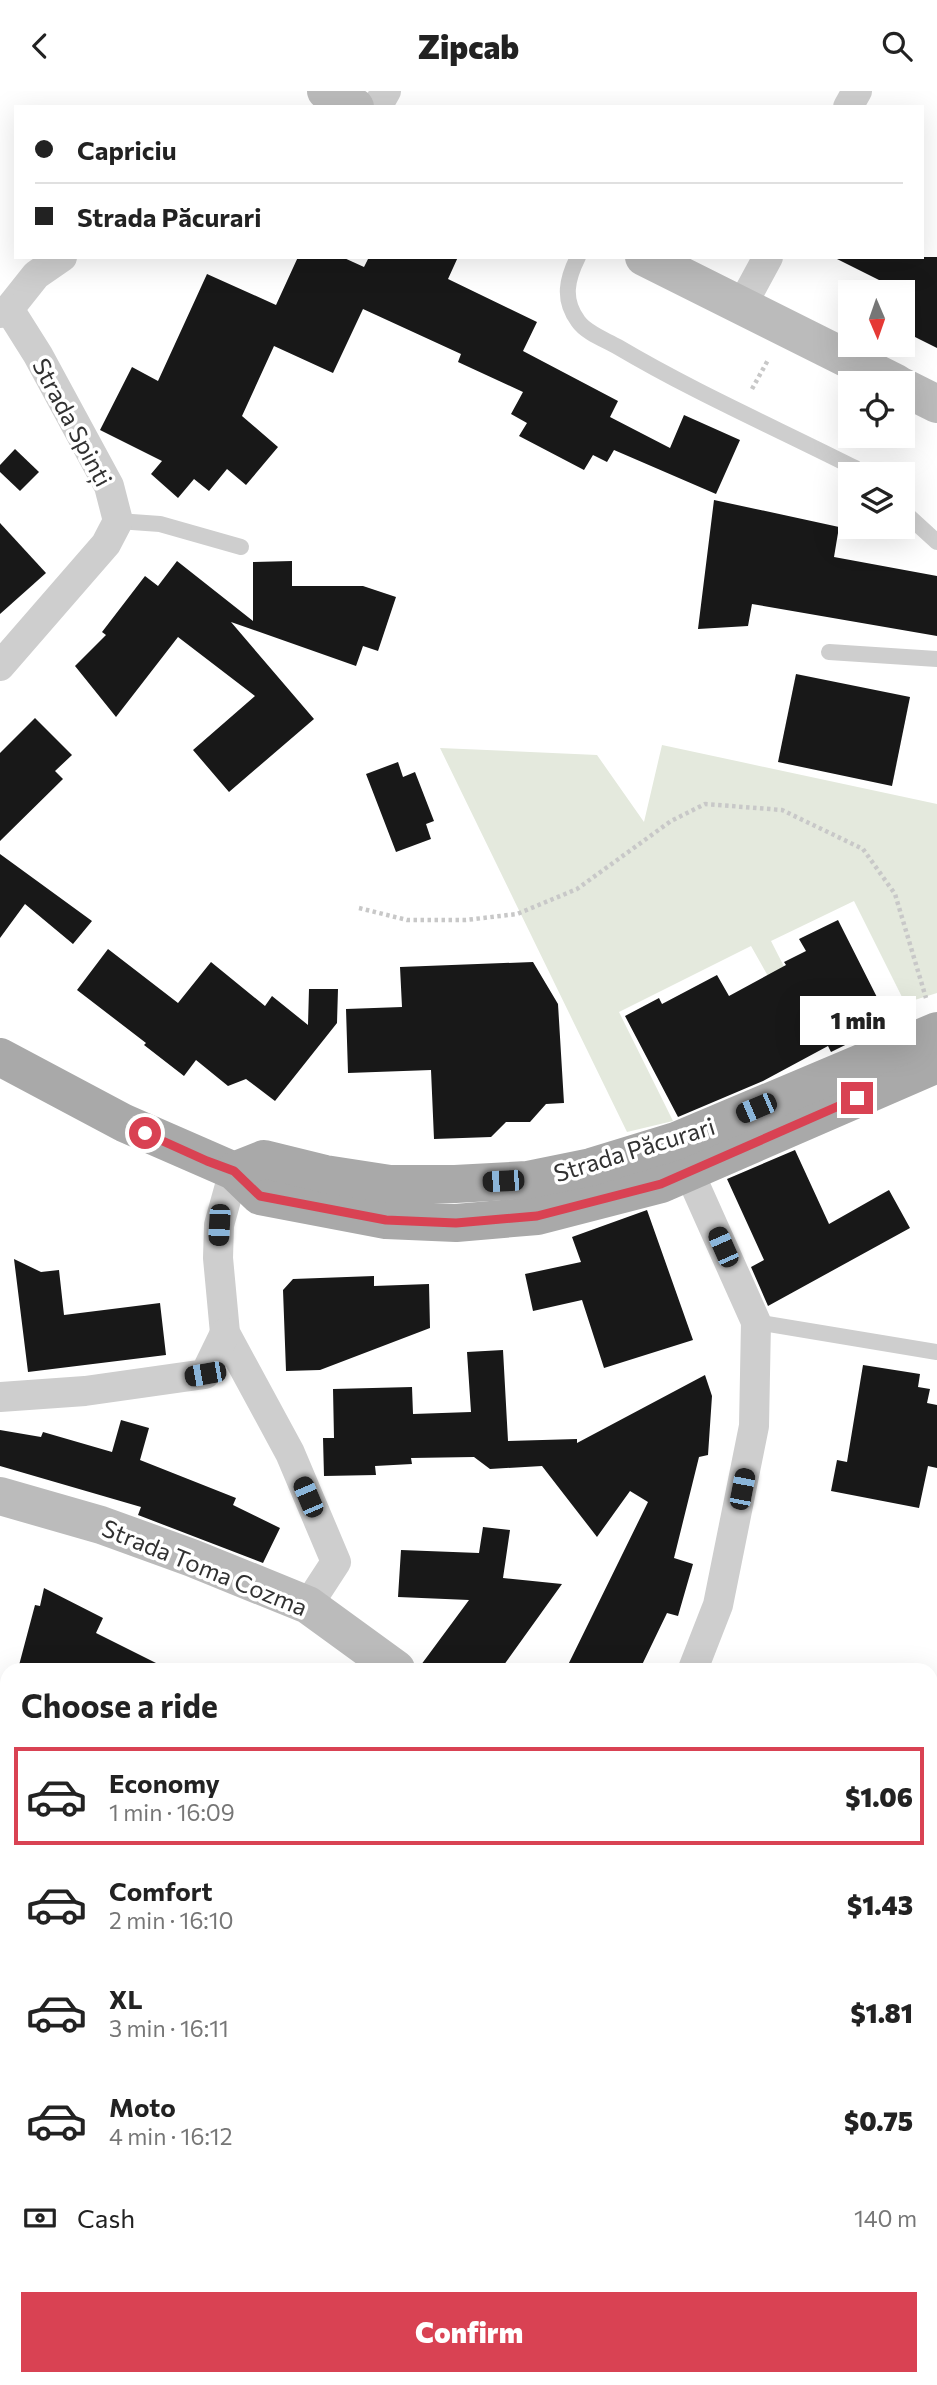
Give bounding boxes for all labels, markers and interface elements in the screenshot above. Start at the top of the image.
text: Zipcab [418,26,519,66]
icon: back [21,27,59,65]
icon: search [878,27,916,65]
text: Capriciu [77,134,177,165]
text: Strada Păcurari [77,201,261,232]
north arrow [838,280,915,357]
map controls [838,280,915,539]
street label: Strada Spinți [25,353,119,492]
button: locate [838,371,915,448]
button: layers [838,462,915,539]
callout: 1 min [799,997,915,1045]
text: 1 min [830,1006,886,1034]
route end [841,1082,873,1114]
car [733,1090,780,1126]
street label: Strada Păcurari [550,1111,718,1187]
route start [129,1117,161,1149]
car [482,1169,525,1193]
car [208,1203,231,1247]
car [705,1224,742,1270]
car [183,1360,228,1388]
car [728,1466,757,1512]
car [291,1474,326,1520]
street label: Strada Toma Cozma [98,1513,312,1621]
text: Choose a ride [21,1685,218,1725]
icon: car [25,1765,88,1828]
text: Economy [109,1767,220,1798]
text: $1.06 [845,1781,913,1812]
text: 1 min · 16:09 [109,1798,235,1826]
icon: car [25,1873,88,1936]
text: Comfort [109,1875,212,1906]
text: $1.43 [847,1889,913,1920]
text: 2 min · 16:10 [109,1906,234,1934]
icon: car [25,1981,88,2044]
text: XL [109,1983,143,2014]
text: $1.81 [850,1997,913,2028]
text: 3 min · 16:11 [109,2014,229,2042]
icon: car [25,2089,88,2152]
text: Moto [109,2091,176,2122]
text: $0.75 [844,2105,913,2136]
text: 4 min · 16:12 [109,2122,232,2150]
icon: cash [21,2199,59,2237]
text: Cash [77,2202,135,2233]
text: 140 m [854,2204,917,2232]
button: Confirm [21,2292,917,2372]

